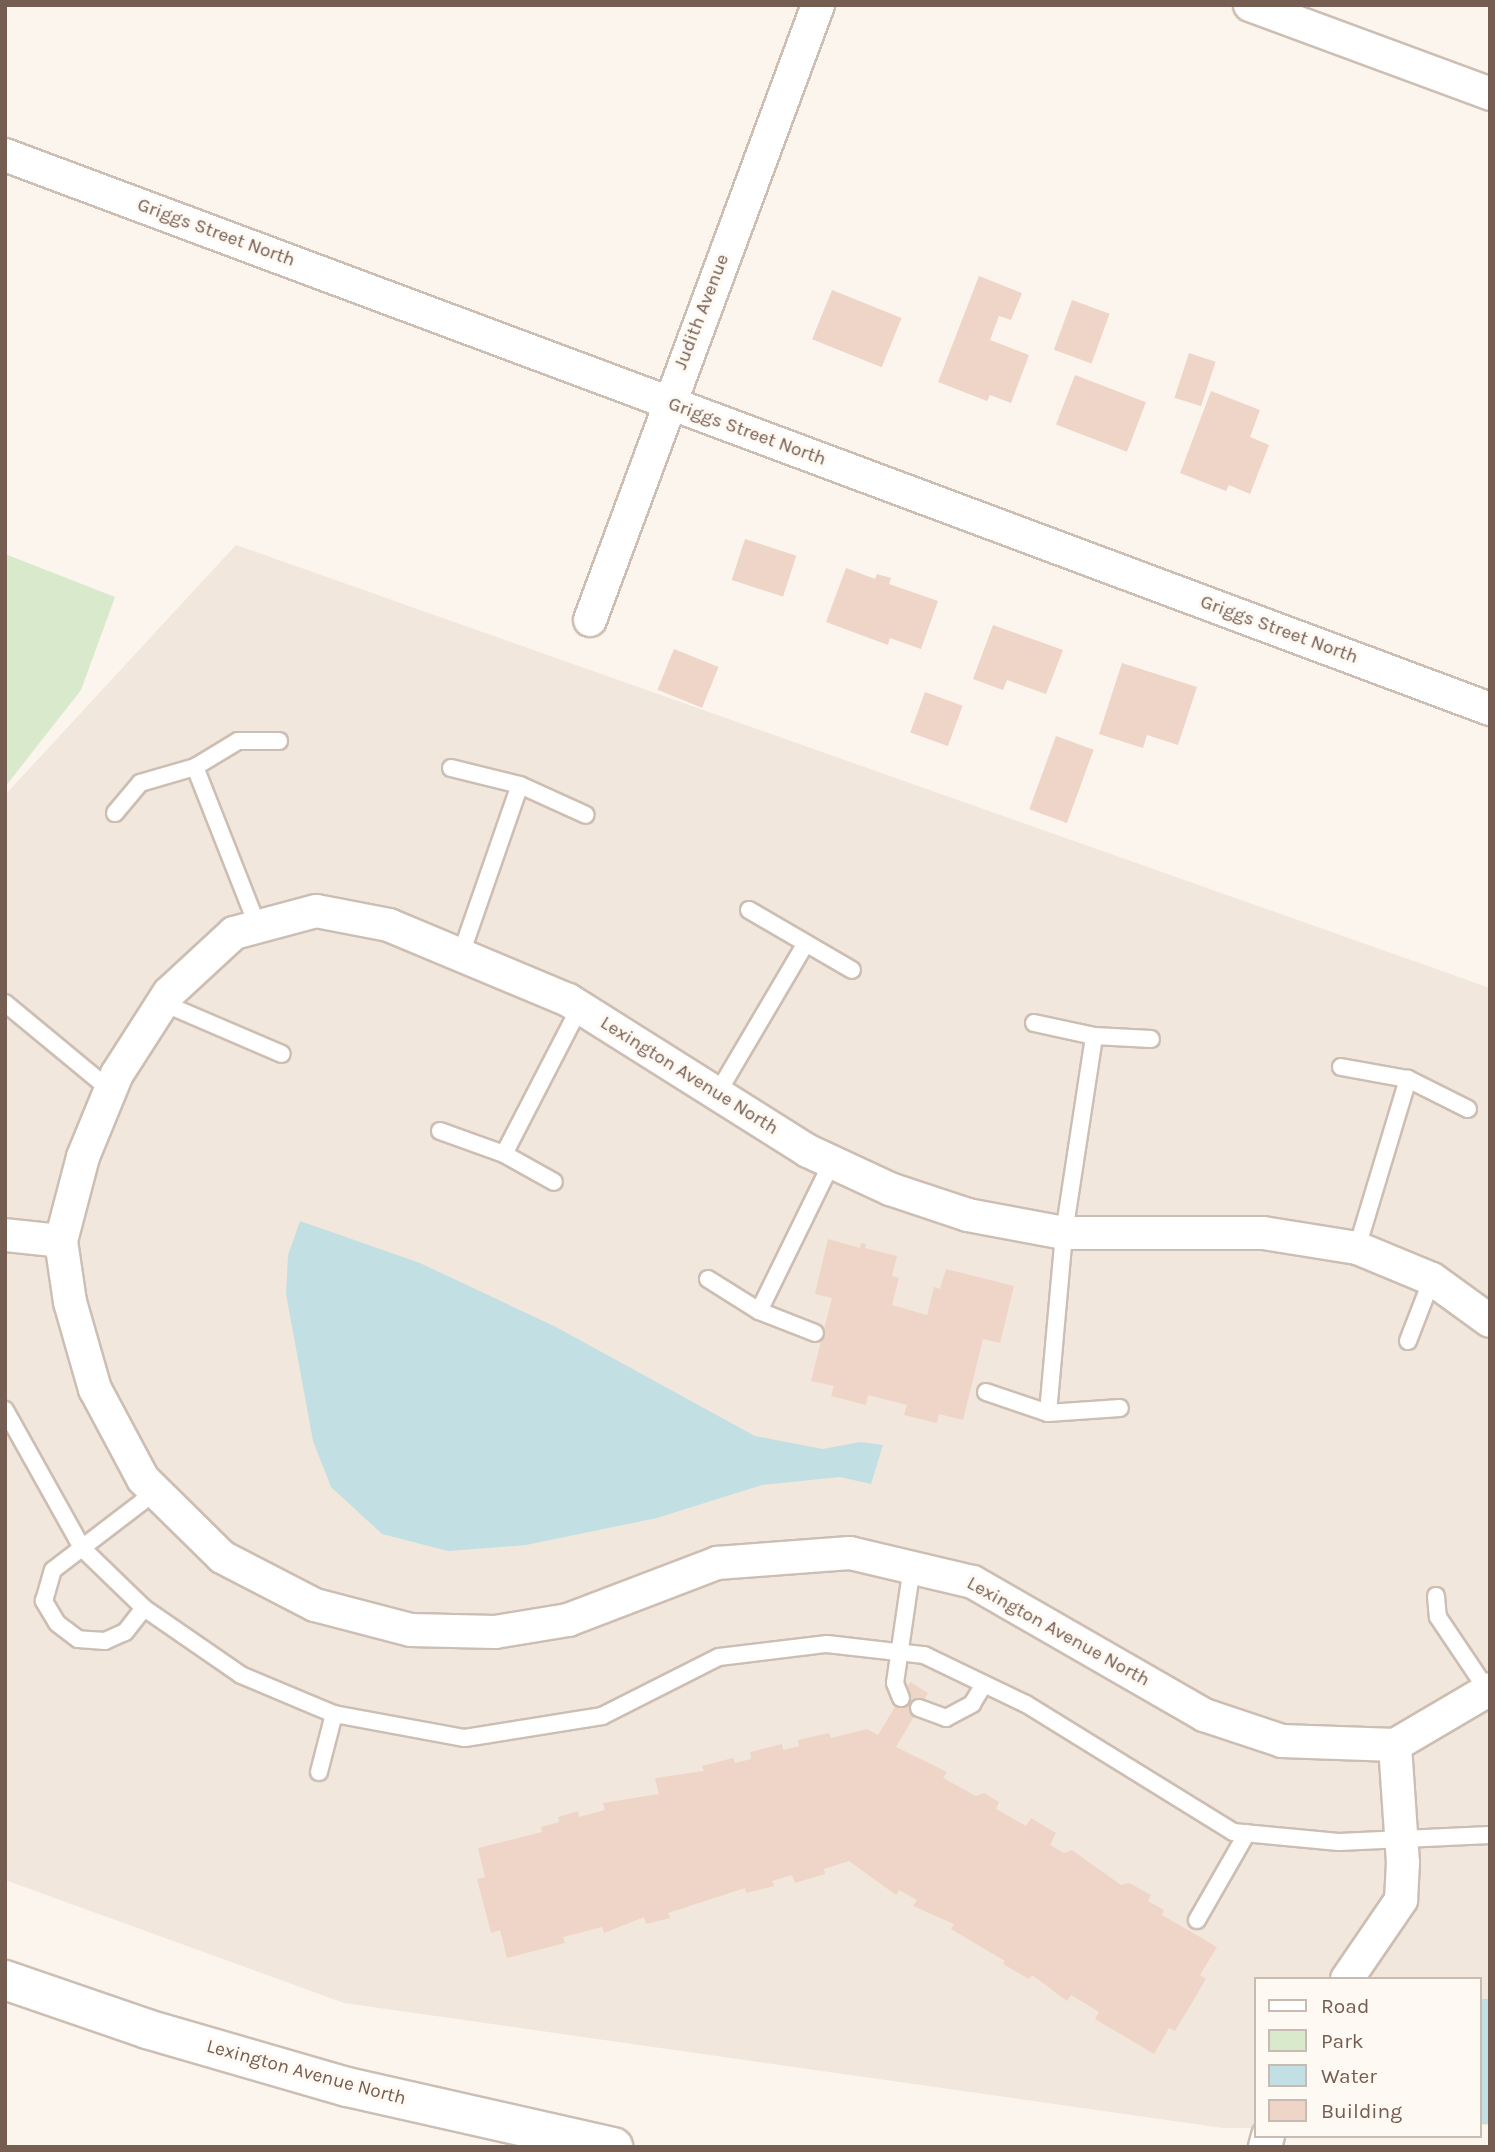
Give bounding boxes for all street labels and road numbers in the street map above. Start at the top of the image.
street label: Griggs Street North [134,194,298,272]
street label: Judith Avenue [670,251,734,373]
street label: Griggs Street North [665,393,829,471]
street label: Griggs Street North [1197,591,1361,669]
street label: Lexington Avenue North [596,1012,782,1140]
street label: Lexington Avenue North [963,1572,1153,1692]
street label: Lexington Avenue North [204,2035,408,2111]

